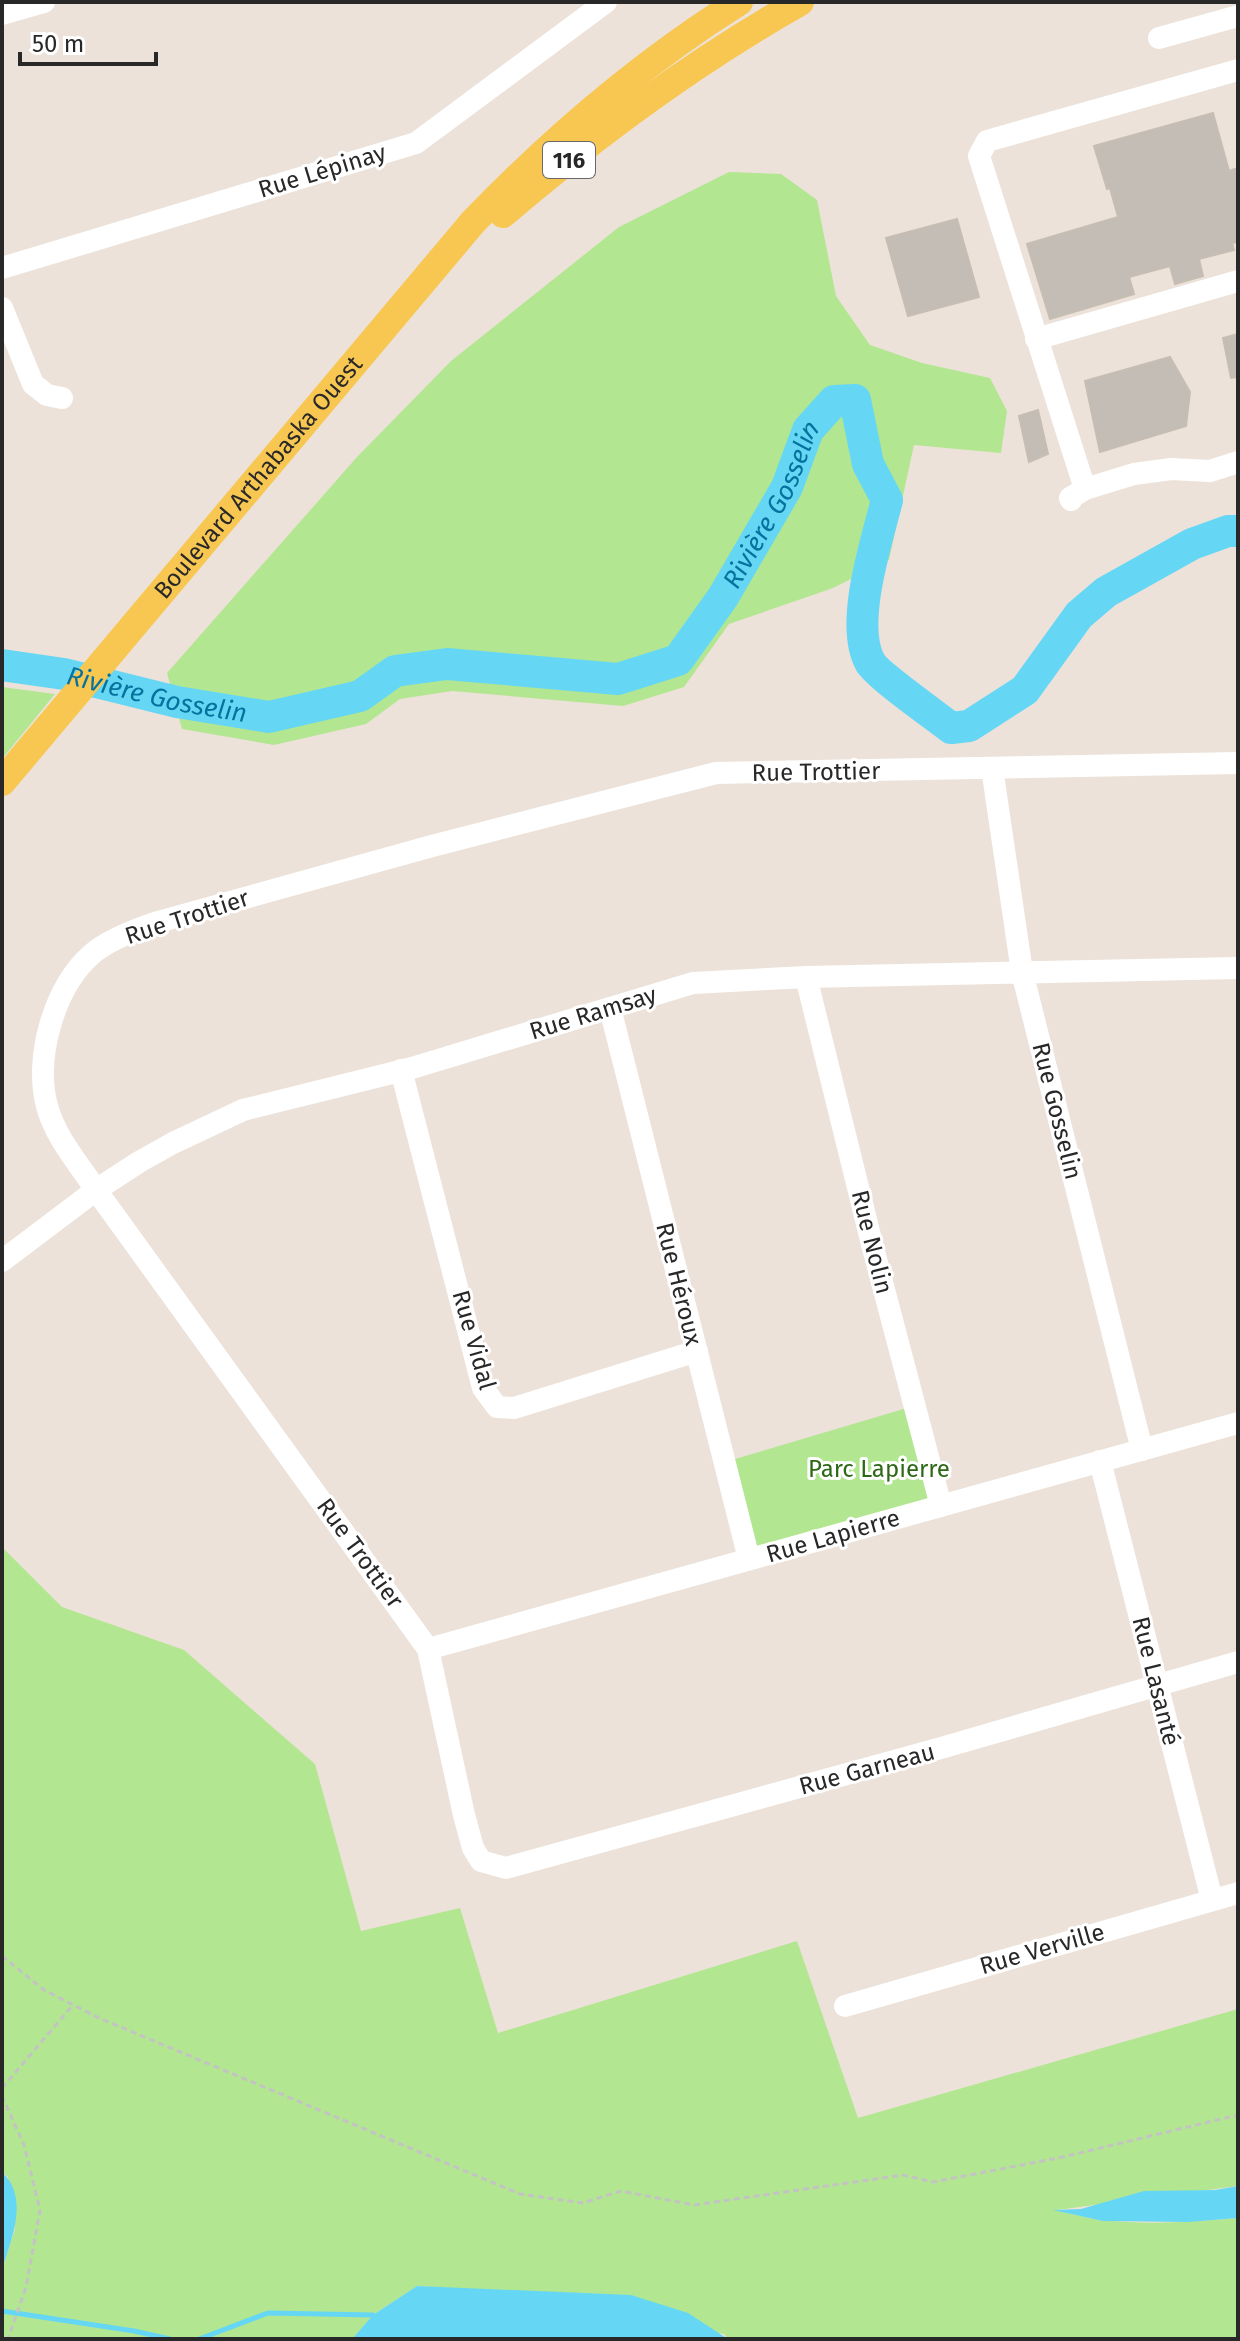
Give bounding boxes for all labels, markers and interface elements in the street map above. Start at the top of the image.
scale bar [20,16,156,66]
text: 50 m [32,30,84,58]
street label: Rue Lépinay [255,138,389,204]
road number: 116 [543,142,595,178]
street label: Boulevard Arthabaska Ouest [148,350,368,604]
water label: Rivière Gosselin [717,413,826,594]
water label: Rivière Gosselin [63,660,249,729]
street label: Rue Trottier [751,757,881,787]
street label: Rue Trottier [122,884,253,950]
street label: Rue Ramsay [526,980,660,1046]
street label: Rue Gosselin [1026,1040,1088,1182]
street label: Rue Nolin [846,1187,898,1297]
street label: Rue Héroux [650,1220,708,1349]
street label: Rue Vidal [446,1287,502,1393]
park label: Parc Lapierre [808,1455,950,1483]
street label: Rue Trottier [311,1493,410,1614]
street label: Rue Lapierre [763,1504,903,1568]
street label: Rue Lasanté [1126,1614,1186,1748]
street label: Rue Garneau [796,1737,938,1801]
street label: Rue Verville [976,1918,1108,1980]

